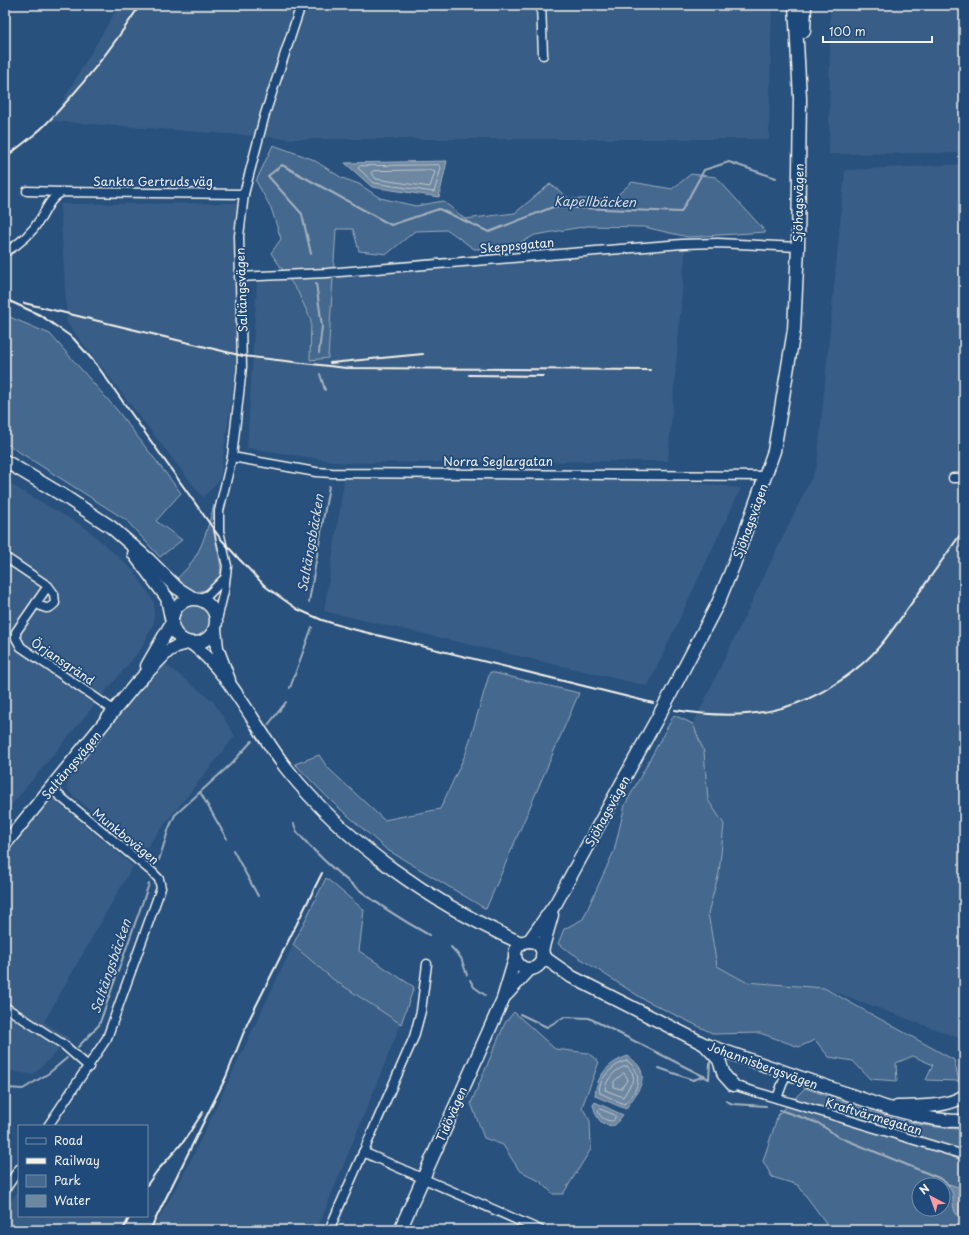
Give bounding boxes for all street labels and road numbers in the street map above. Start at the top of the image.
street label: Sjöhagsvägen [788,163,808,243]
street label: Sankta Gertruds väg [93,172,213,190]
street label: Skeppsgatan [479,233,555,257]
street label: Saltängsvägen [231,247,251,333]
street label: Norra Seglargatan [443,452,553,470]
street label: Sjöhagsvägen [728,481,772,561]
street label: Örjansgränd [28,633,99,689]
street label: Saltängsvägen [37,727,105,803]
street label: Sjöhagsvägen [580,772,634,850]
street label: Munkbovägen [89,804,163,868]
street label: Johannisbergsvägen [705,1037,821,1093]
street label: Tidövägen [431,1083,471,1145]
street label: Kraftvärmegatan [823,1093,925,1139]

